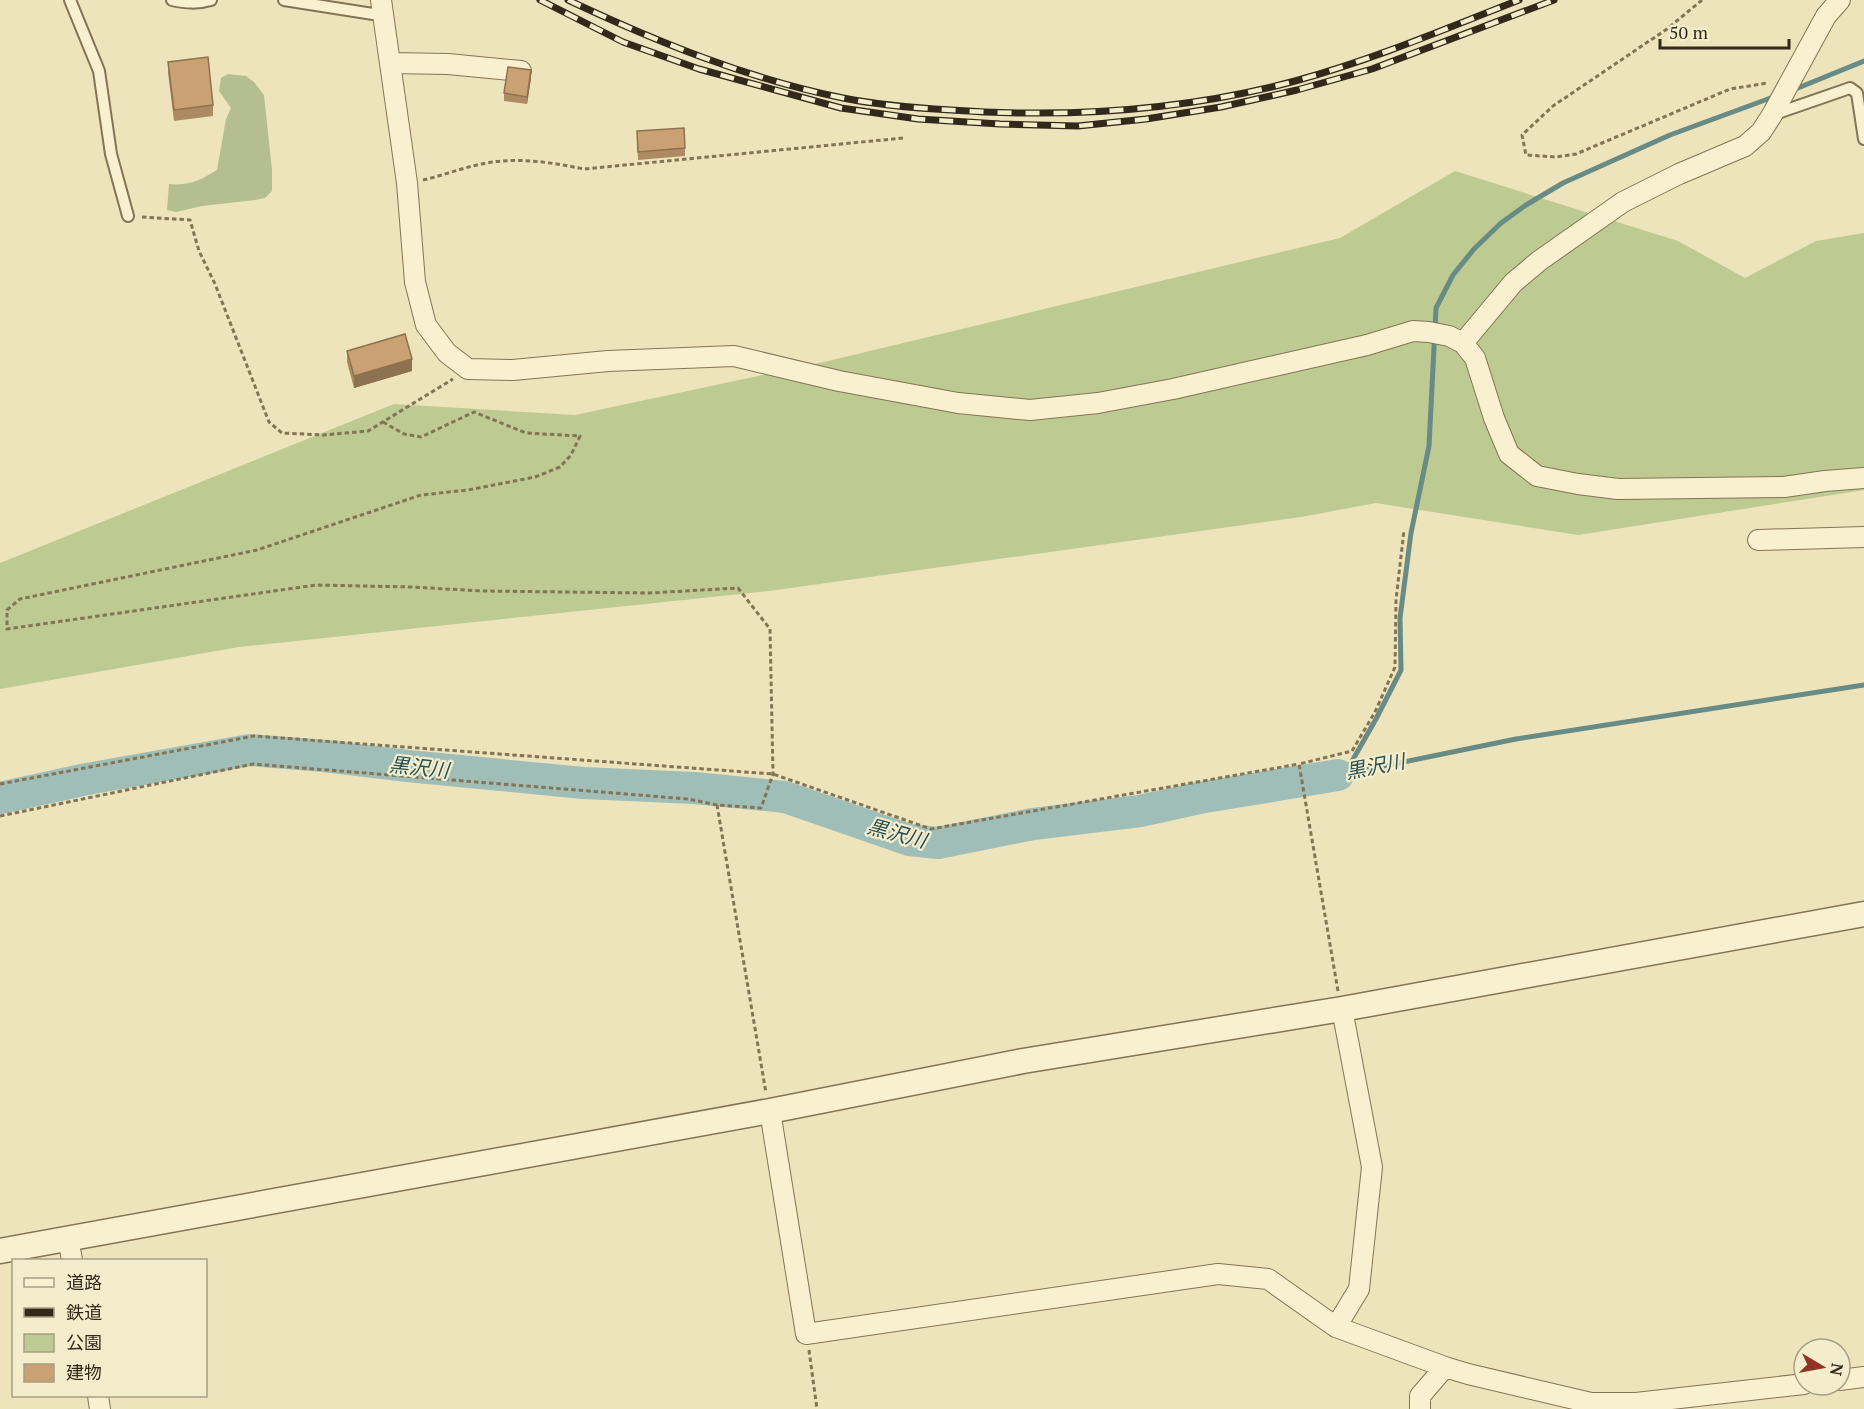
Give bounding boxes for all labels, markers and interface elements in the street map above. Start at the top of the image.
scale bar [1660,12,1789,50]
text: 50 m [1669,20,1709,44]
water label: 黒沢川 [1343,747,1409,785]
water label: 黒沢川 [388,750,452,784]
water label: 黒沢川 [865,812,931,854]
legend [12,1259,207,1397]
text: 道路 [66,1270,102,1294]
text: 鉄道 [66,1300,102,1324]
text: 公園 [66,1330,102,1354]
north arrow [1792,1337,1852,1397]
text: 建物 [66,1360,102,1384]
text: N [1825,1362,1849,1377]

